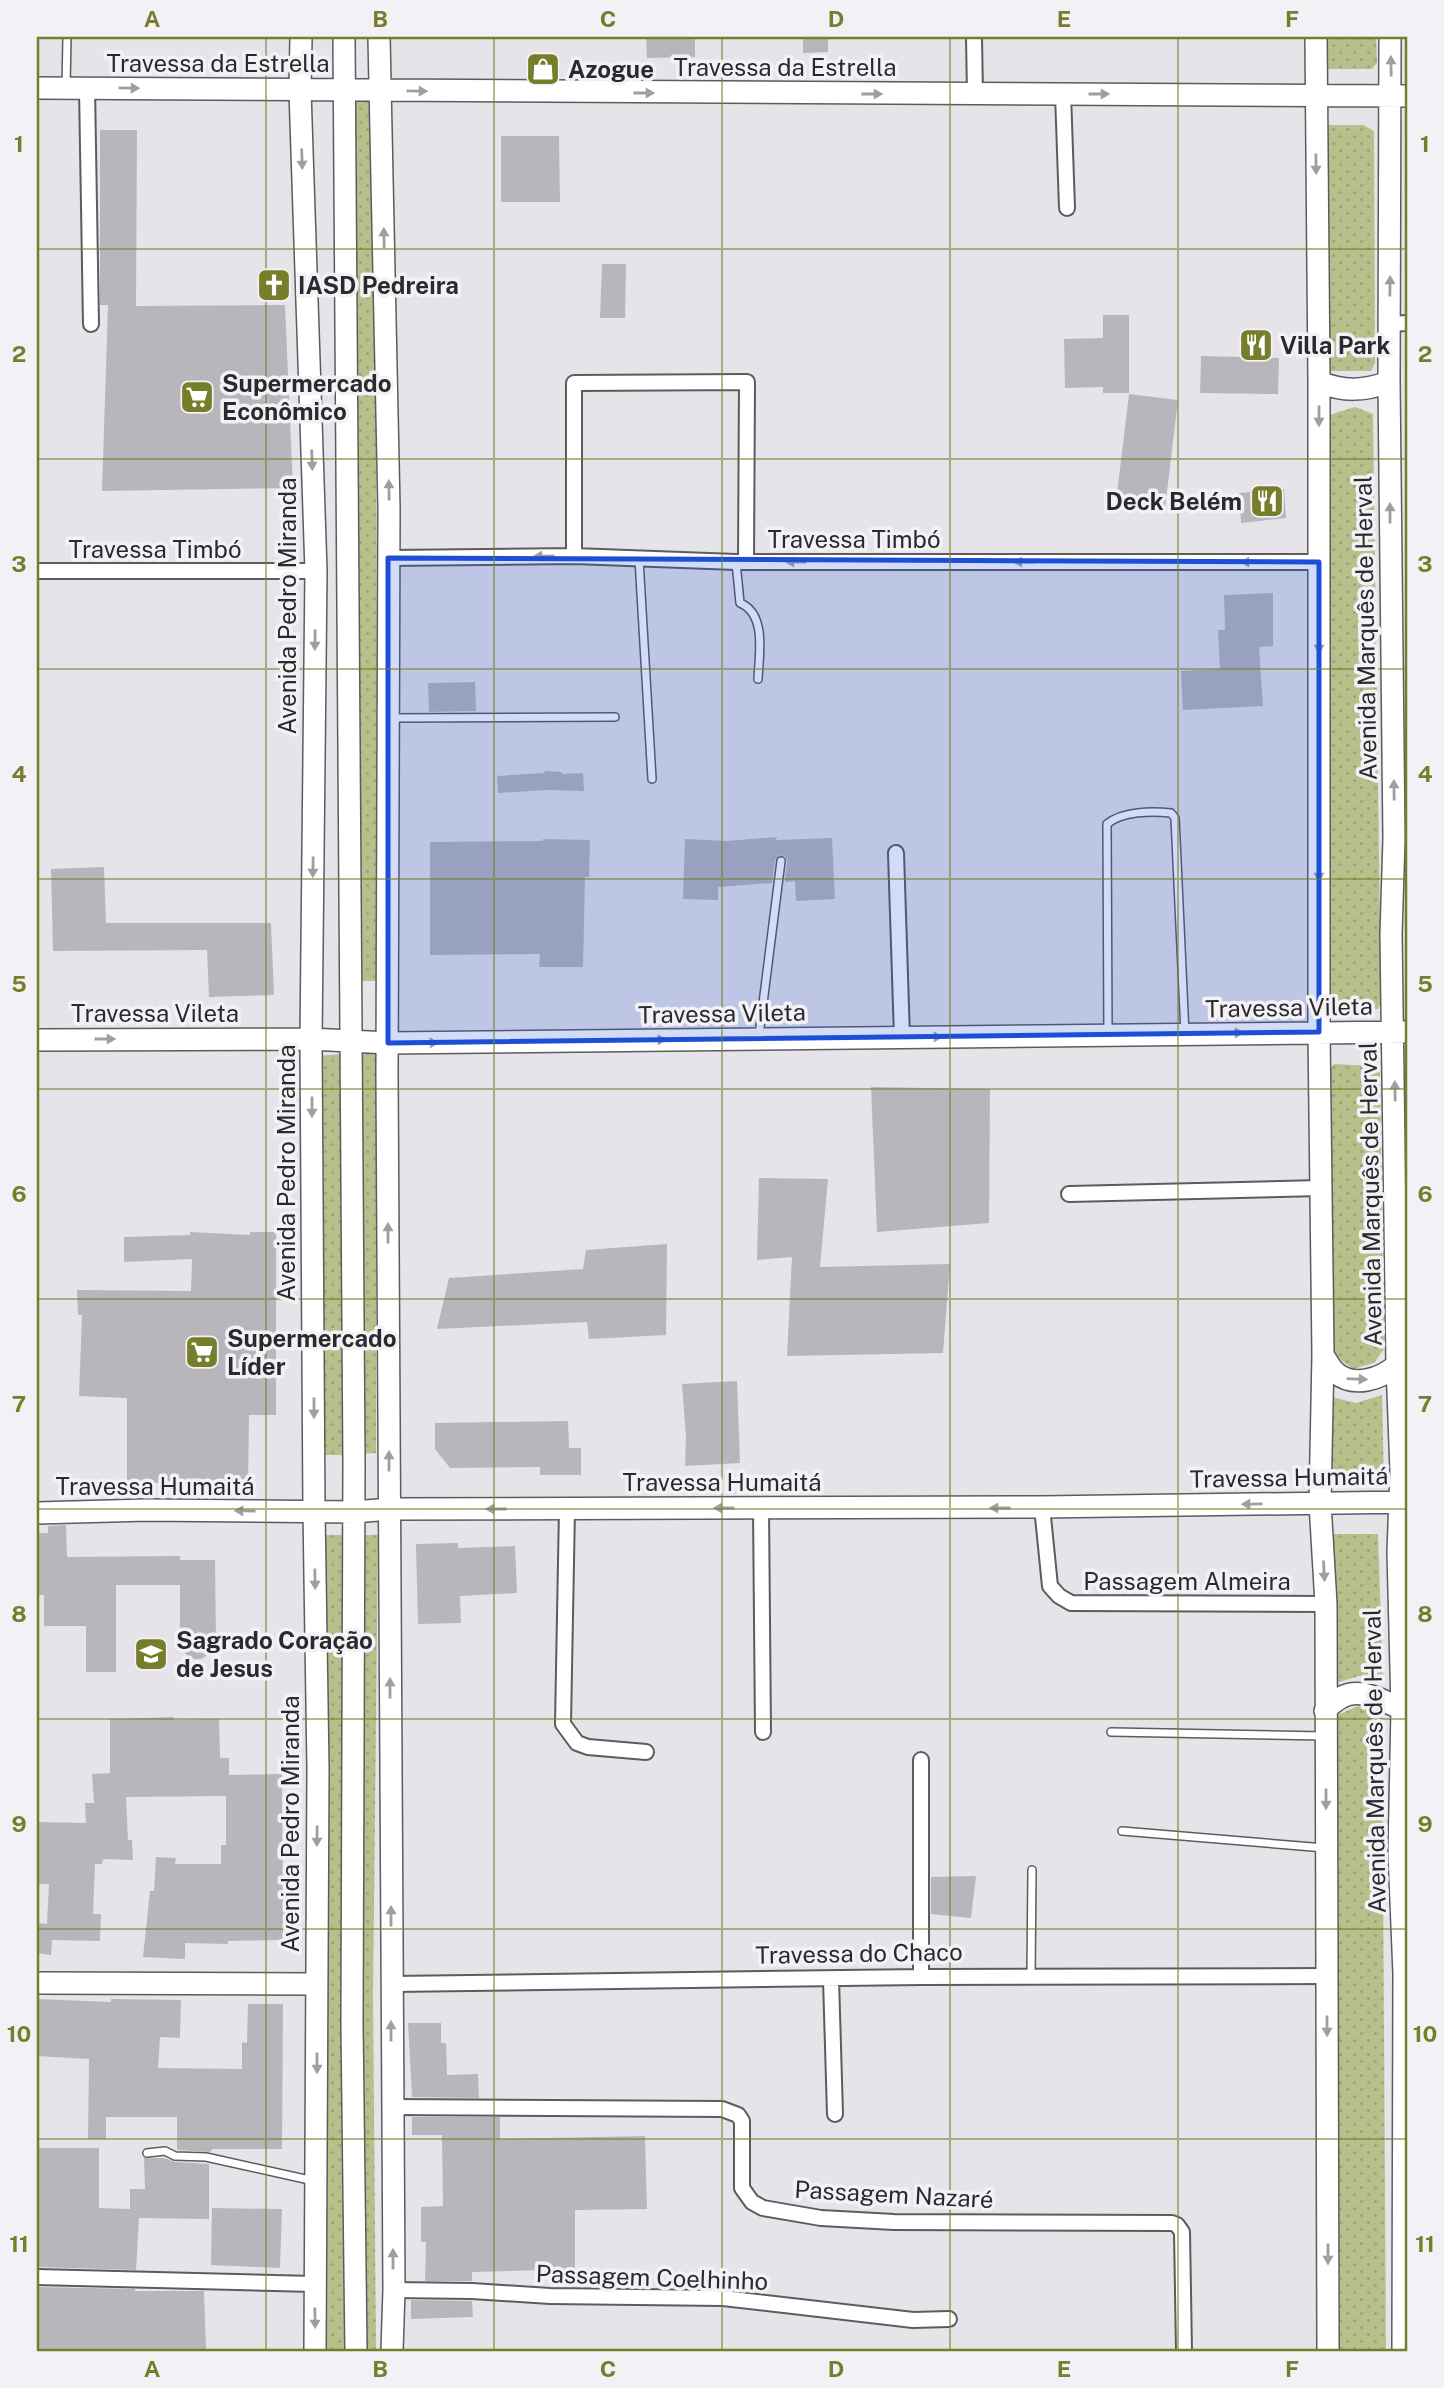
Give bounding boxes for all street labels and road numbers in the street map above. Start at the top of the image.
street label: Travessa da Estrella [106,49,330,77]
street label: Travessa da Estrella [673,53,897,81]
street label: Avenida Marquês de Herval [1348,475,1382,781]
street label: Avenida Pedro Miranda [273,478,301,734]
street label: Travessa Timbó [767,525,941,553]
street label: Travessa Timbó [68,535,242,563]
street label: Travessa Vileta [1205,992,1373,1022]
street label: Travessa Vileta [638,998,806,1028]
street label: Travessa Vileta [71,999,239,1027]
street label: Avenida Marquês de Herval [1353,1041,1387,1347]
street label: Avenida Pedro Miranda [272,1045,300,1301]
street label: Travessa Humaitá [1189,1461,1389,1493]
street label: Travessa Humaitá [623,1468,822,1496]
street label: Travessa Humaitá [56,1472,255,1500]
street label: Passagem Almeira [1083,1567,1291,1595]
street label: Avenida Marquês de Herval [1357,1608,1391,1914]
street label: Avenida Pedro Miranda [276,1696,304,1952]
street label: Travessa do Chaco [755,1937,963,1969]
street label: Passagem Nazaré [794,2175,994,2213]
street label: Passagem Coelhinho [535,2259,769,2295]

